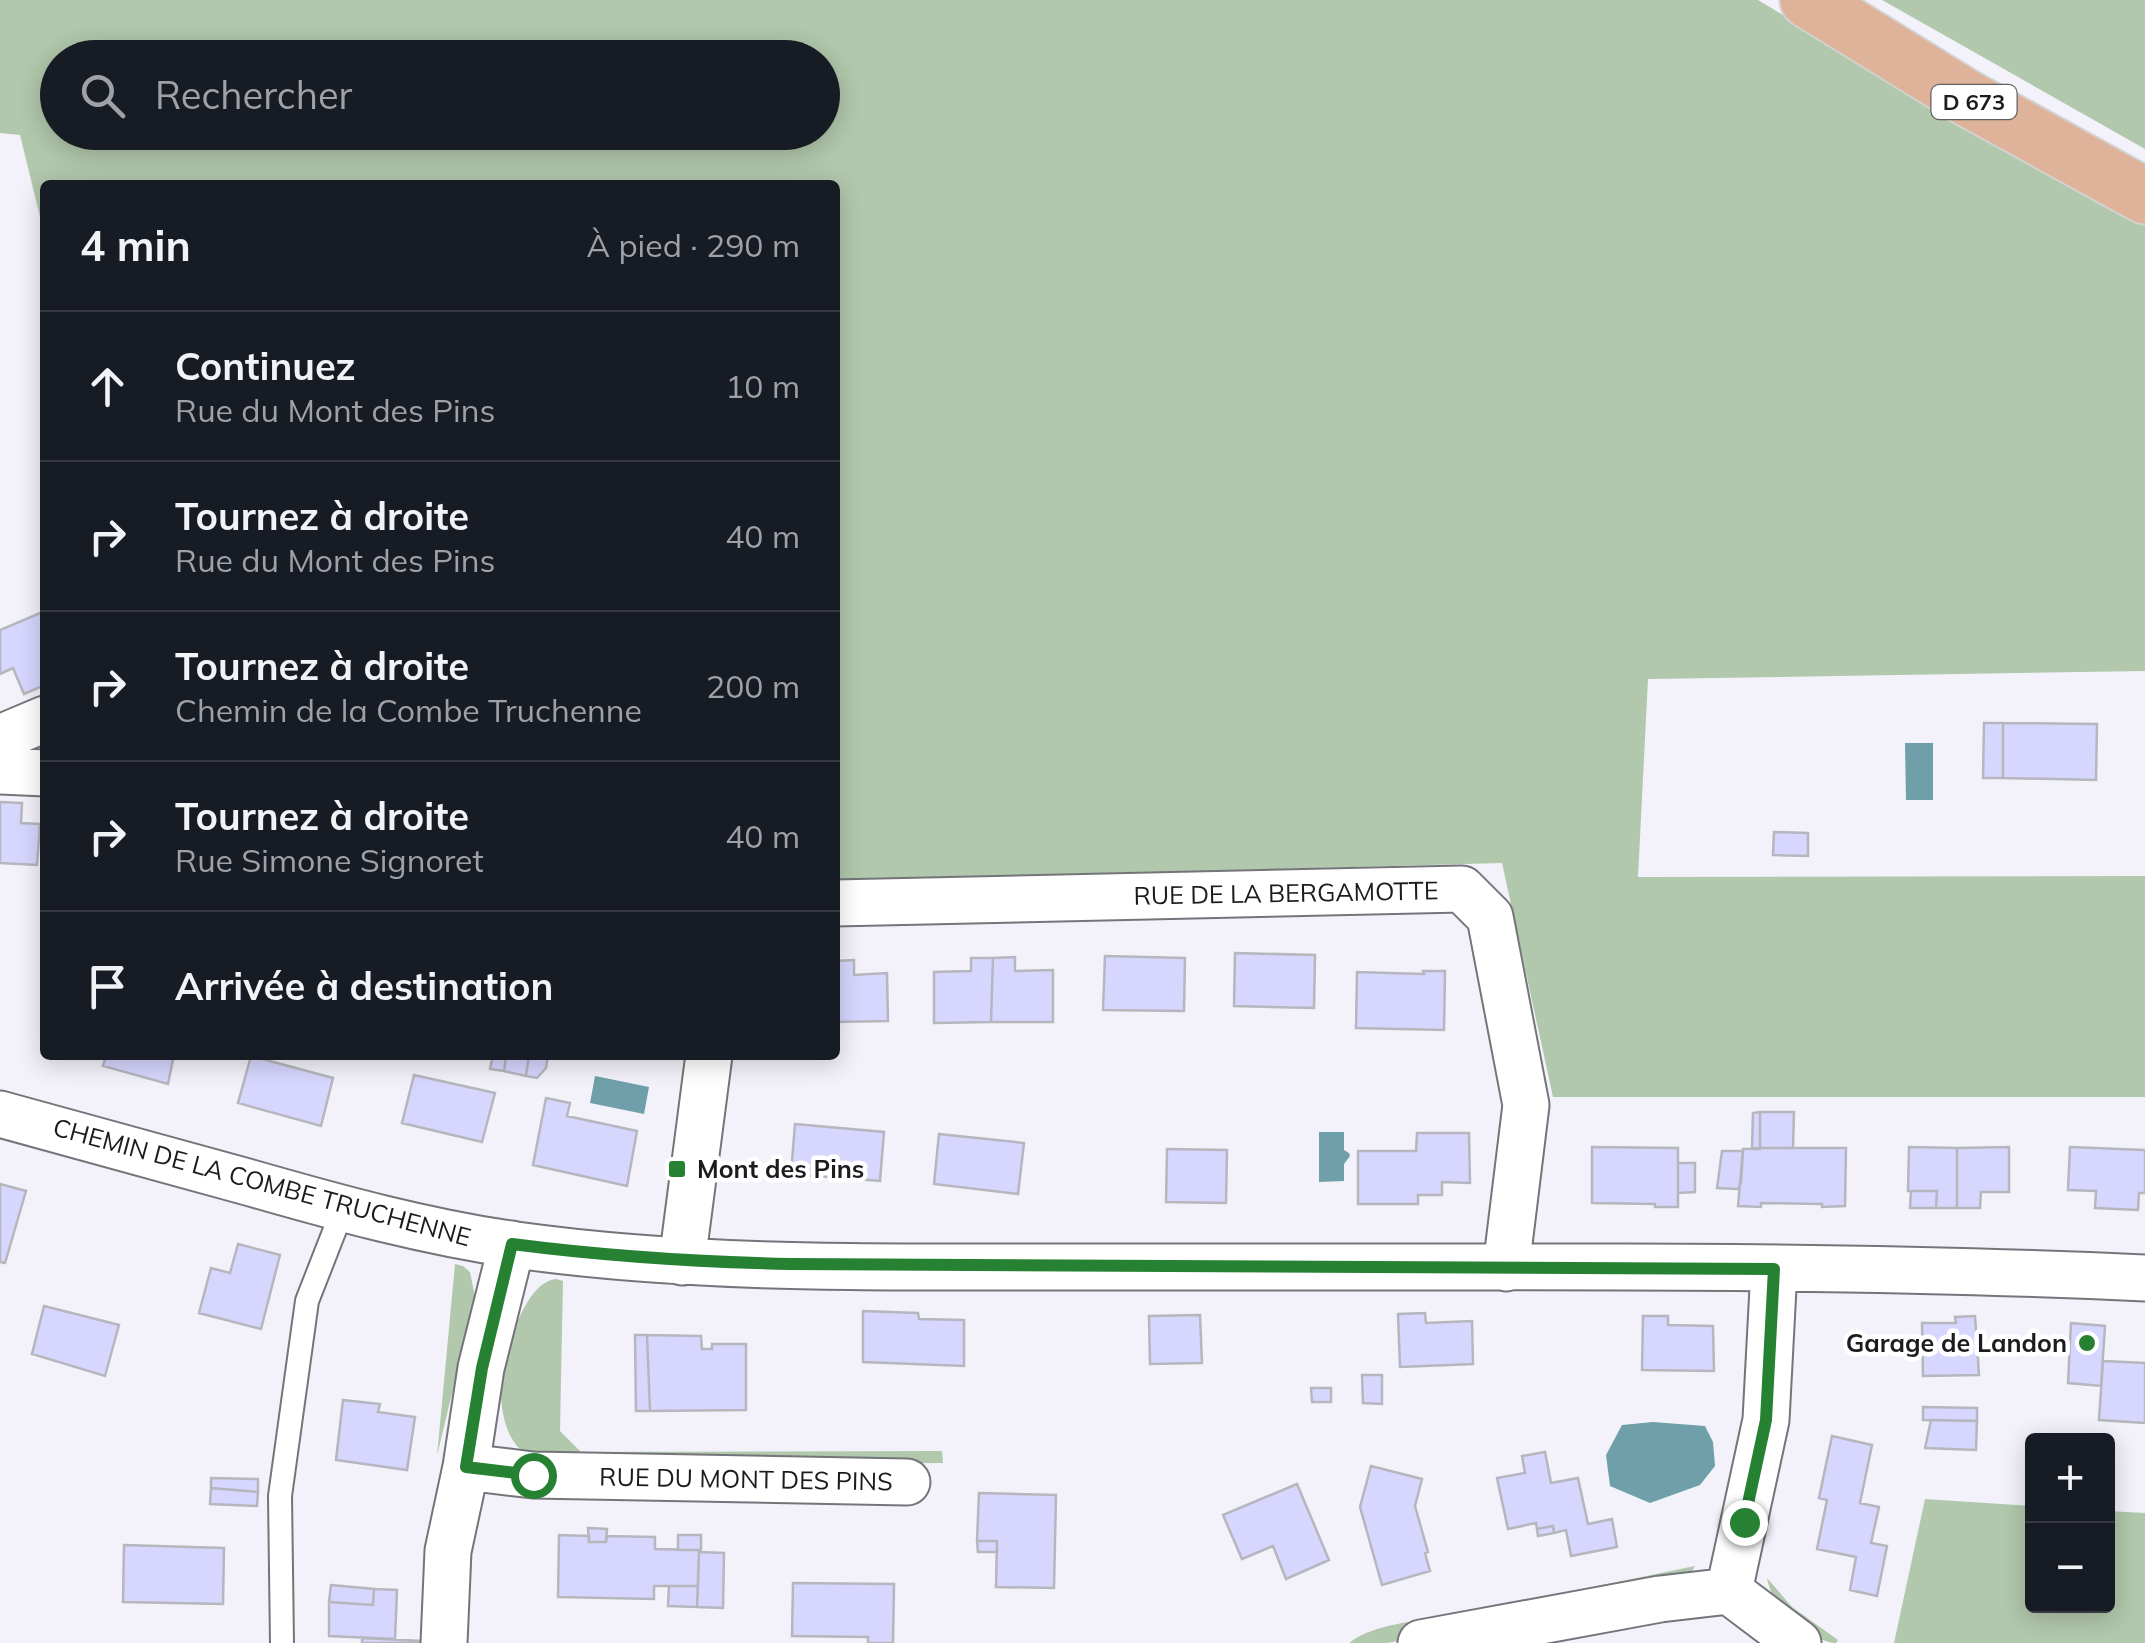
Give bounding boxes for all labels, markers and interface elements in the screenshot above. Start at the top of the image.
search box [40,40,840,150]
icon: search [75,68,130,123]
text: Rechercher [155,71,352,119]
road number: D 673 [1932,85,2016,119]
text: 4 min [80,219,191,272]
text: À pied · 290 m [587,225,800,265]
text: Continuez [175,342,356,390]
icon: ahead [80,359,135,414]
text: 10 m [725,366,800,406]
text: Rue du Mont des Pins [175,390,495,430]
text: Tournez à droite [175,492,469,540]
icon: right [80,509,135,564]
text: 40 m [725,516,800,556]
text: Rue du Mont des Pins [175,540,495,580]
text: Tournez à droite [175,642,469,690]
icon: right [80,659,135,714]
text: 200 m [706,666,800,706]
text: Chemin de la Combe Truchenne [175,690,642,730]
text: Tournez à droite [175,792,469,840]
icon: right [80,809,135,864]
text: 40 m [725,816,800,856]
text: Rue Simone Signoret [175,840,484,880]
street label: RUE DE LA BERGAMOTTE [1133,874,1439,911]
icon: arrive [80,959,135,1014]
text: Arrivée à destination [175,962,553,1010]
street label: CHEMIN DE LA COMBE TRUCHENNE [50,1111,474,1252]
place label: Mont des Pins [697,1153,864,1184]
marker: Mont des Pins [666,1158,688,1180]
place label: Garage de Landon [1846,1327,2067,1358]
marker: Garage de Landon [2076,1332,2098,1354]
map controls [2025,1433,2115,1613]
button: + [2025,1433,2115,1523]
route start [511,1453,557,1499]
street label: RUE DU MONT DES PINS [599,1460,893,1497]
route end [1722,1500,1768,1546]
button: − [2025,1523,2115,1613]

